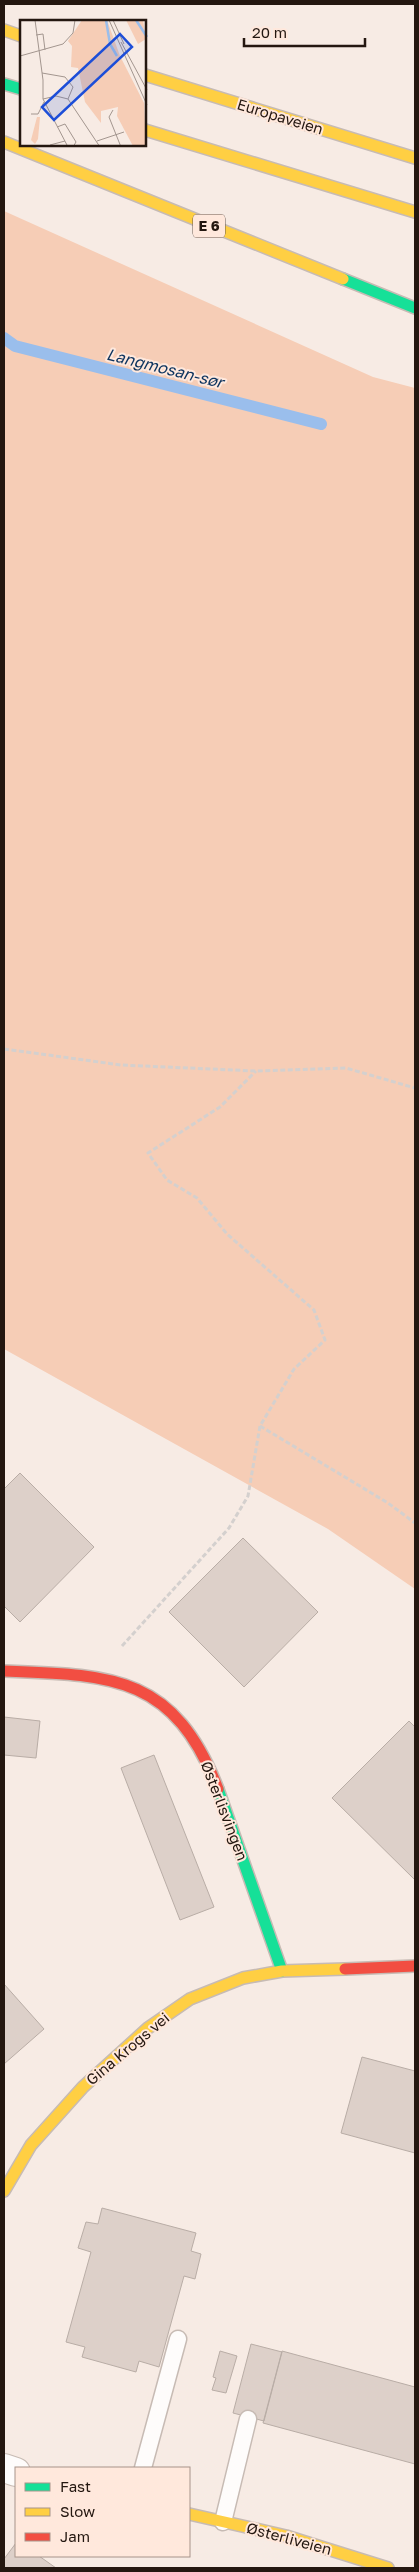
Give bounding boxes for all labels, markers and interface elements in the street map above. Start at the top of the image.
scale bar [244,15,365,47]
inset map [20,20,146,146]
text: 20 m [252,23,287,41]
street label: Europaveien [235,94,326,138]
road number: E 6 [193,215,225,238]
water label: Langmosan-sør [105,344,228,393]
street label: Østerlisvingen [198,1758,252,1863]
street label: Gina Krogs vei [82,2008,173,2088]
legend [15,2467,190,2557]
text: Fast [60,2477,91,2495]
text: Slow [60,2502,95,2520]
street label: Østerliveien [245,2518,334,2558]
text: Jam [60,2527,90,2545]

